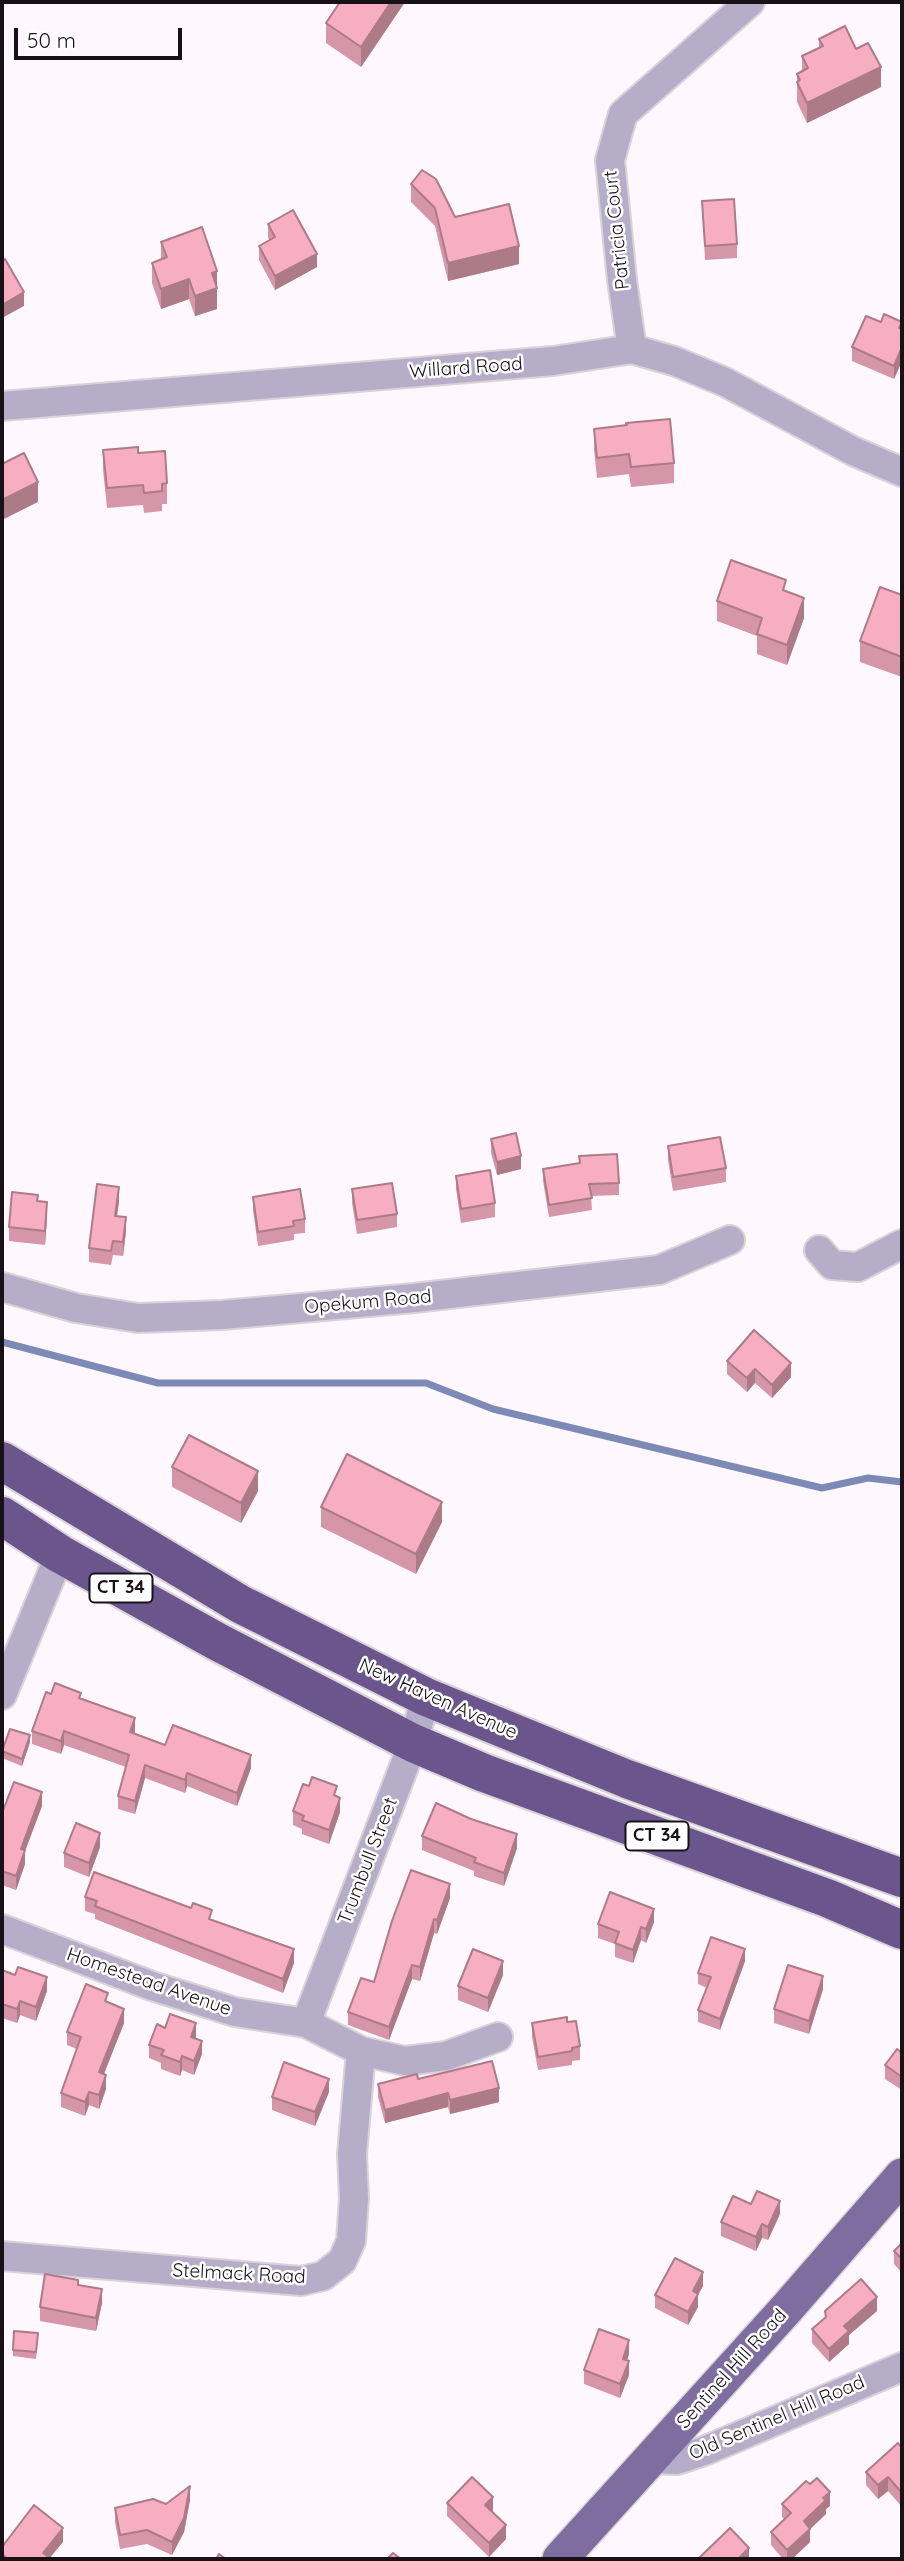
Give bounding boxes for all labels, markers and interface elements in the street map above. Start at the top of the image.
scale bar [18,14,186,58]
text: 50 m [27,27,76,53]
street label: Patricia Court [599,169,635,291]
street label: Willard Road [409,353,523,383]
street label: Opekum Road [304,1285,432,1319]
road number: CT 34 [90,1574,152,1602]
street label: New Haven Avenue [355,1654,521,1744]
street label: Trumbull Street [333,1794,403,1928]
road number: CT 34 [626,1822,688,1850]
street label: Homestead Avenue [64,1943,234,2021]
street label: Stelmack Road [172,2259,306,2289]
street label: Sentinel Hill Road [672,2305,792,2433]
street label: Old Sentinel Hill Road [686,2371,868,2465]

